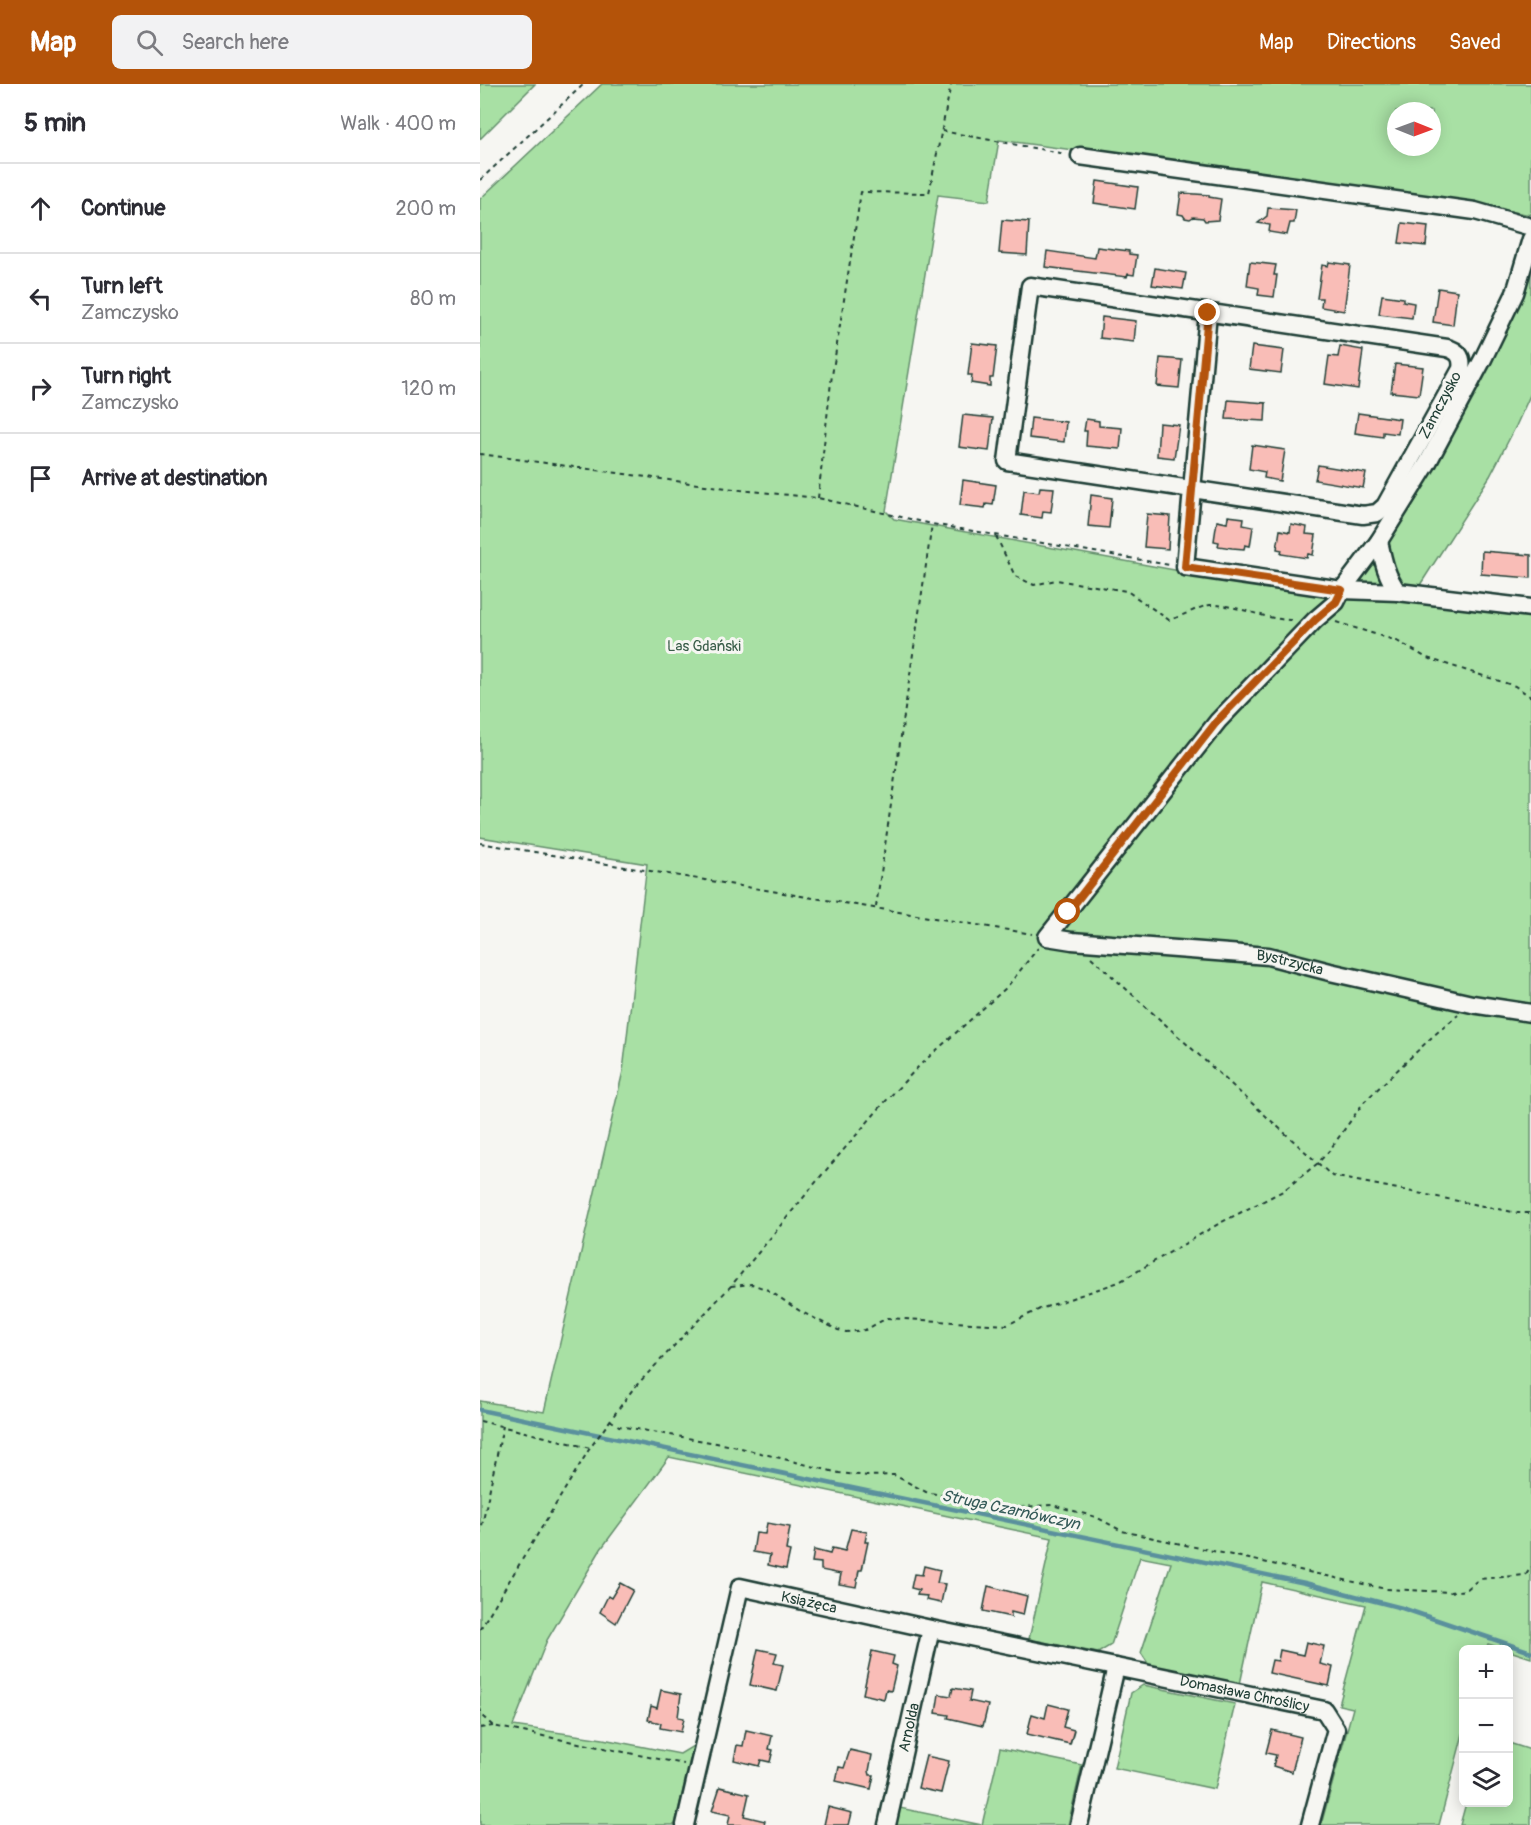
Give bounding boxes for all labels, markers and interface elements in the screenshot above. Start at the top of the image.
search box [112,15,532,69]
text: Map [30,25,76,60]
icon: search [133,26,166,59]
text: Search here [181,28,289,56]
text: Map [1259,29,1294,56]
text: Directions [1327,29,1416,56]
text: Saved [1449,29,1501,56]
north arrow [1387,102,1441,156]
text: 5 min [24,107,86,139]
text: Walk · 400 m [340,111,456,136]
icon: ahead [24,192,57,225]
text: Continue [81,194,165,222]
text: 200 m [395,196,456,221]
text: Turn left [81,272,163,300]
icon: left [24,282,57,315]
text: 80 m [410,286,456,311]
route end [1194,299,1220,325]
text: Zamczysko [81,300,179,325]
text: Turn right [81,362,171,390]
street label: Zamczysko [1415,368,1466,442]
icon: right [24,372,57,405]
text: 120 m [401,376,456,401]
text: Zamczysko [81,390,179,415]
icon: arrive [24,462,57,495]
text: Arrive at destination [81,464,267,492]
park label: Las Gdański [667,637,741,656]
route start [1054,898,1080,924]
street label: Bystrzycka [1256,946,1325,980]
water label: Struga Czarnówczyn [940,1486,1083,1535]
street label: Książęca [779,1587,839,1618]
map controls [1459,1645,1513,1807]
button: + [1459,1645,1513,1699]
street label: Domasława Chroślicy [1178,1672,1311,1717]
button: − [1459,1699,1513,1753]
street label: Arnolda [895,1701,924,1754]
button: layers [1459,1753,1513,1807]

